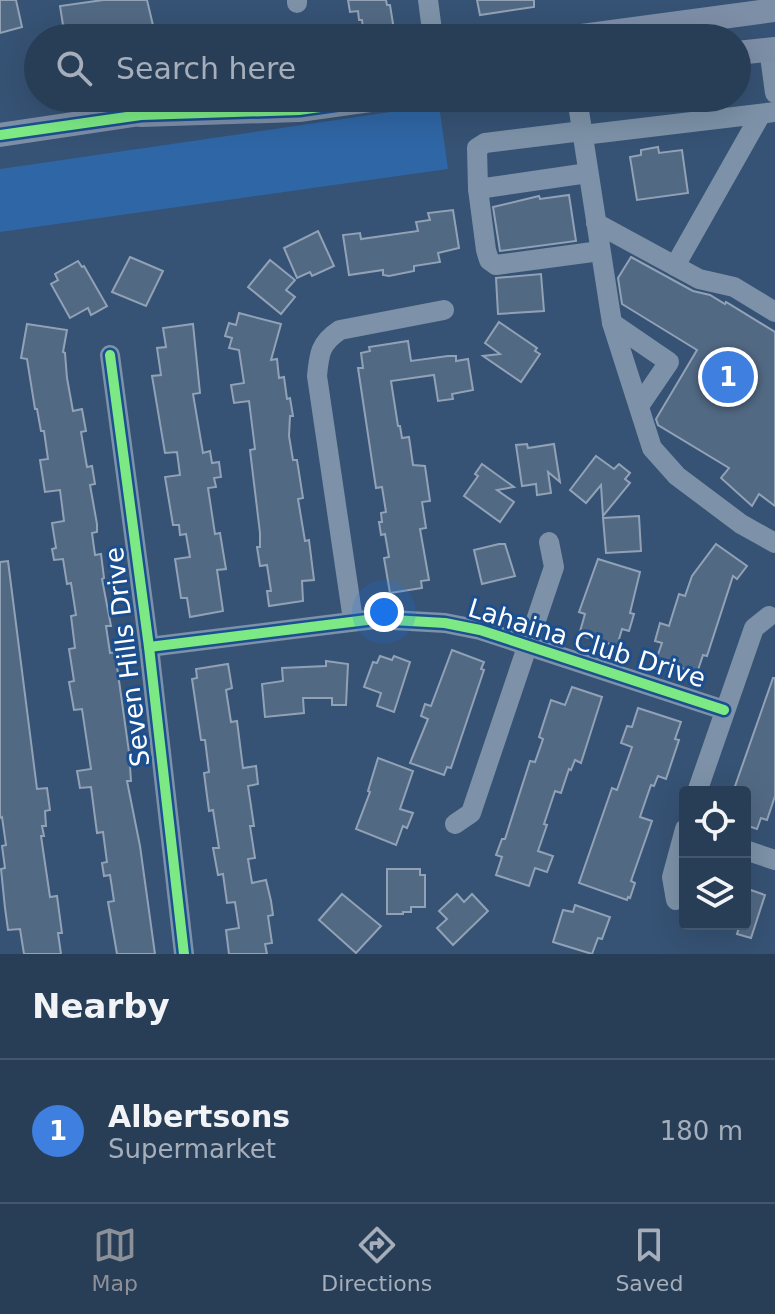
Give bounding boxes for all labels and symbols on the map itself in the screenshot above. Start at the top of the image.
pin: 1 [702,347,754,407]
street label: Seven Hills Drive [99,546,155,768]
your location [364,592,404,632]
street label: Lahaina Club Drive [465,593,709,693]

